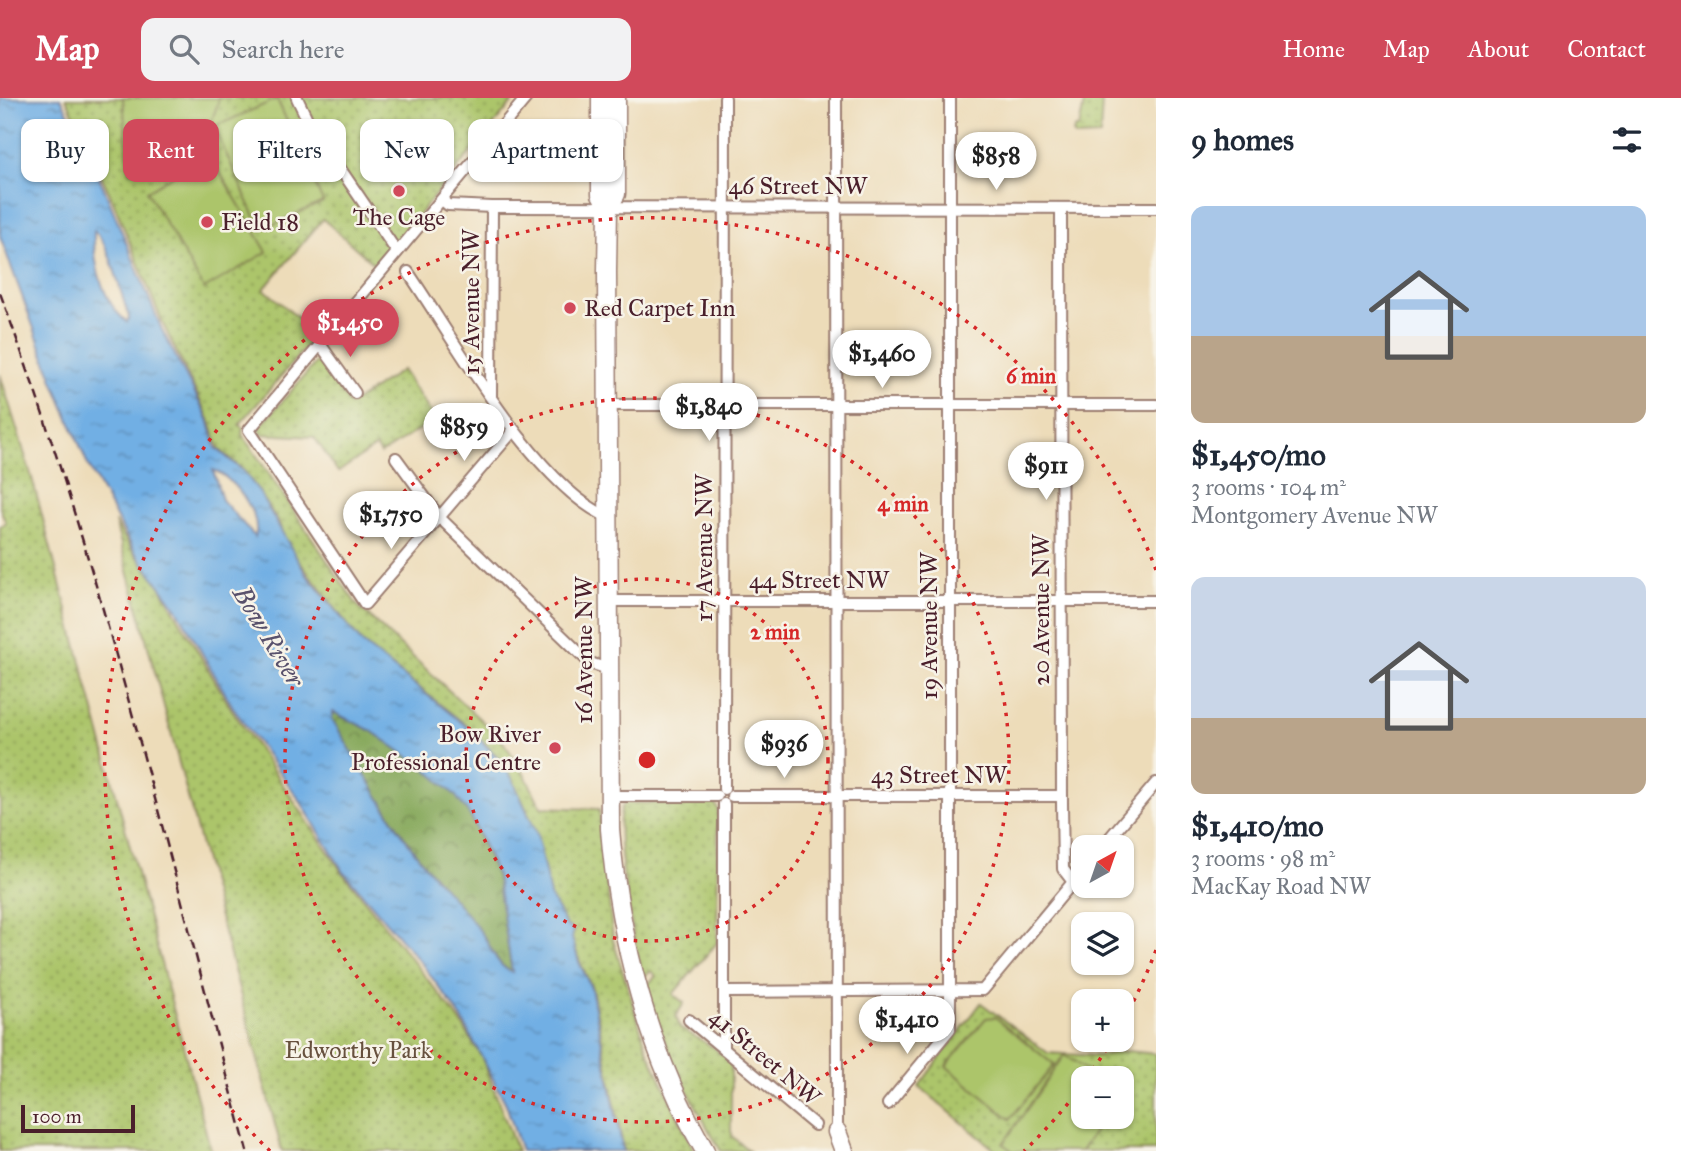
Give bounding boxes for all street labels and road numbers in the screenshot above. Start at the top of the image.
street label: 46 Street NW [729,171,869,201]
street label: 15 Avenue NW [456,228,486,375]
street label: 17 Avenue NW [689,473,719,622]
street label: 20 Avenue NW [1026,533,1056,686]
street label: 19 Avenue NW [914,551,944,700]
street label: 44 Street NW [749,565,890,595]
street label: 16 Avenue NW [569,575,599,724]
street label: 43 Street NW [871,760,1008,790]
street label: 41 Street NW [703,1002,828,1113]

